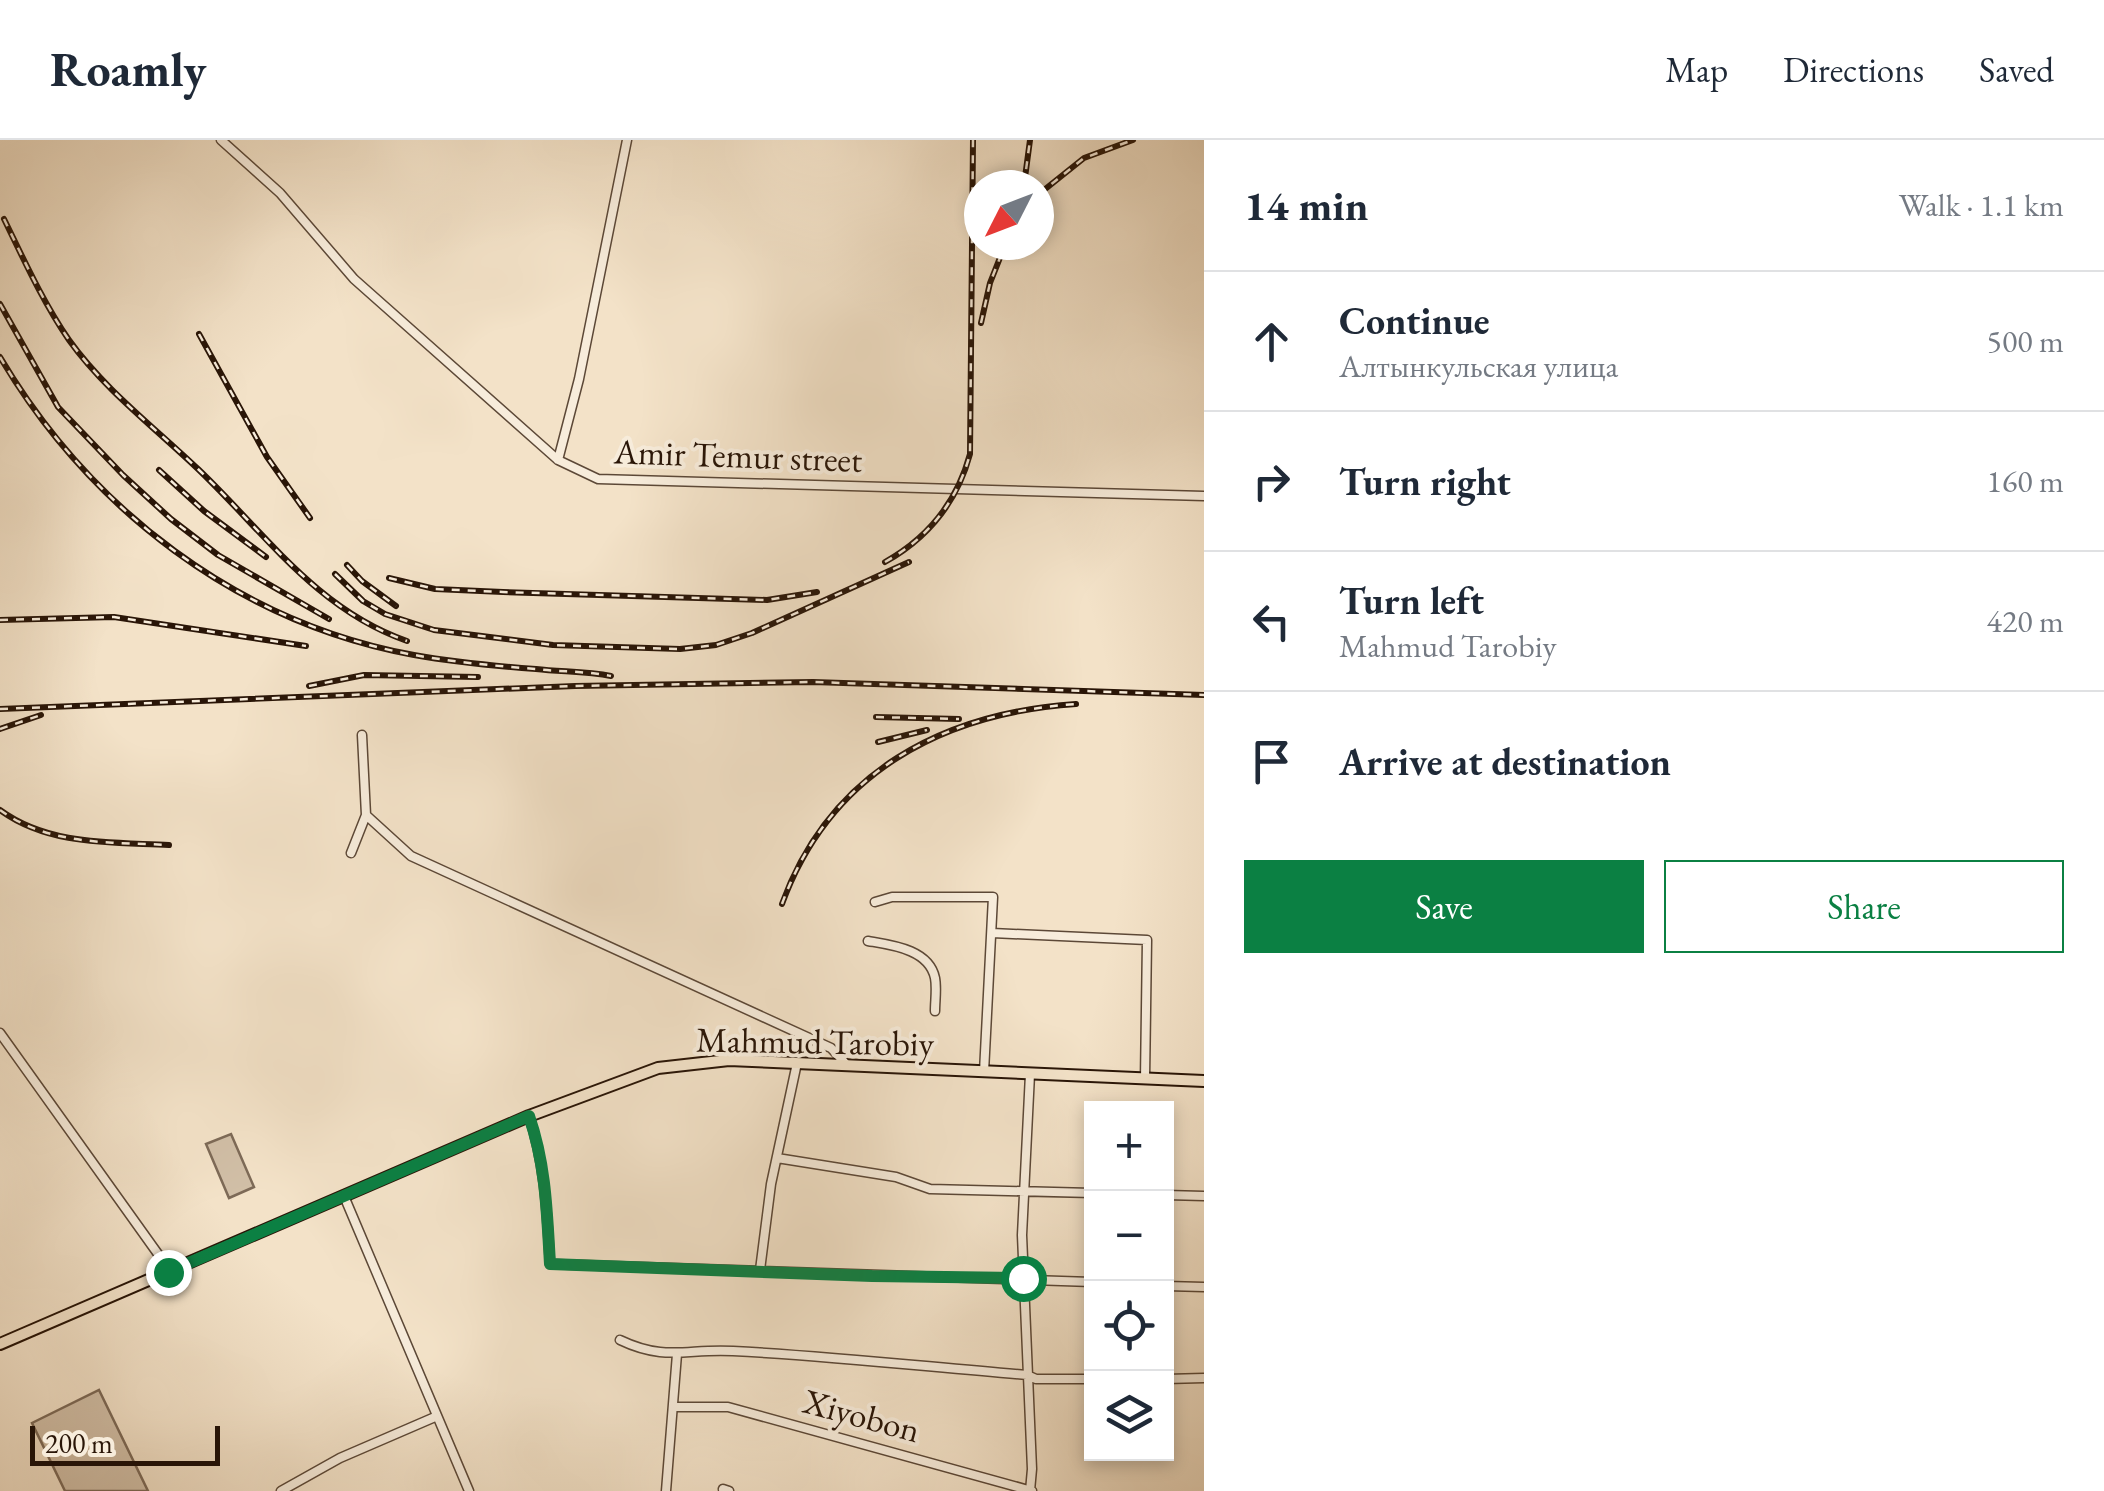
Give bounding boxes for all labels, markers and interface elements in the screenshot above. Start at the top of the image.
text: Roamly [50,38,206,100]
text: Map [1665,47,1728,92]
text: Directions [1783,47,1924,92]
text: Saved [1979,47,2054,92]
north arrow [964,170,1054,260]
text: 14 min [1244,178,1368,233]
text: Walk · 1.1 km [1899,184,2064,226]
text: Continue [1339,296,1490,345]
icon: ahead [1244,314,1299,369]
text: 500 m [1987,320,2064,362]
text: Алтынкульская улица [1339,345,1618,387]
street label: Amir Temur street [612,428,863,482]
icon: right [1244,454,1299,509]
text: Turn right [1339,457,1511,506]
text: 160 m [1987,460,2064,502]
text: Turn left [1339,576,1484,625]
icon: left [1244,594,1299,649]
text: 420 m [1987,600,2064,642]
text: Mahmud Tarobiy [1339,625,1557,667]
icon: arrive [1244,734,1299,789]
text: Arrive at destination [1339,737,1671,786]
button: Save [1244,860,1644,953]
button: Share [1664,860,2064,953]
street label: Mahmud Tarobiy [696,1016,935,1066]
map controls [1084,1101,1174,1461]
button: + [1084,1101,1174,1191]
button: − [1084,1191,1174,1281]
route end [146,1250,192,1296]
route start [1001,1256,1047,1302]
button: locate [1084,1281,1174,1371]
button: layers [1084,1371,1174,1461]
street label: Xiyobon [798,1378,925,1452]
scale bar [30,1421,220,1466]
text: 200 m [45,1425,113,1461]

